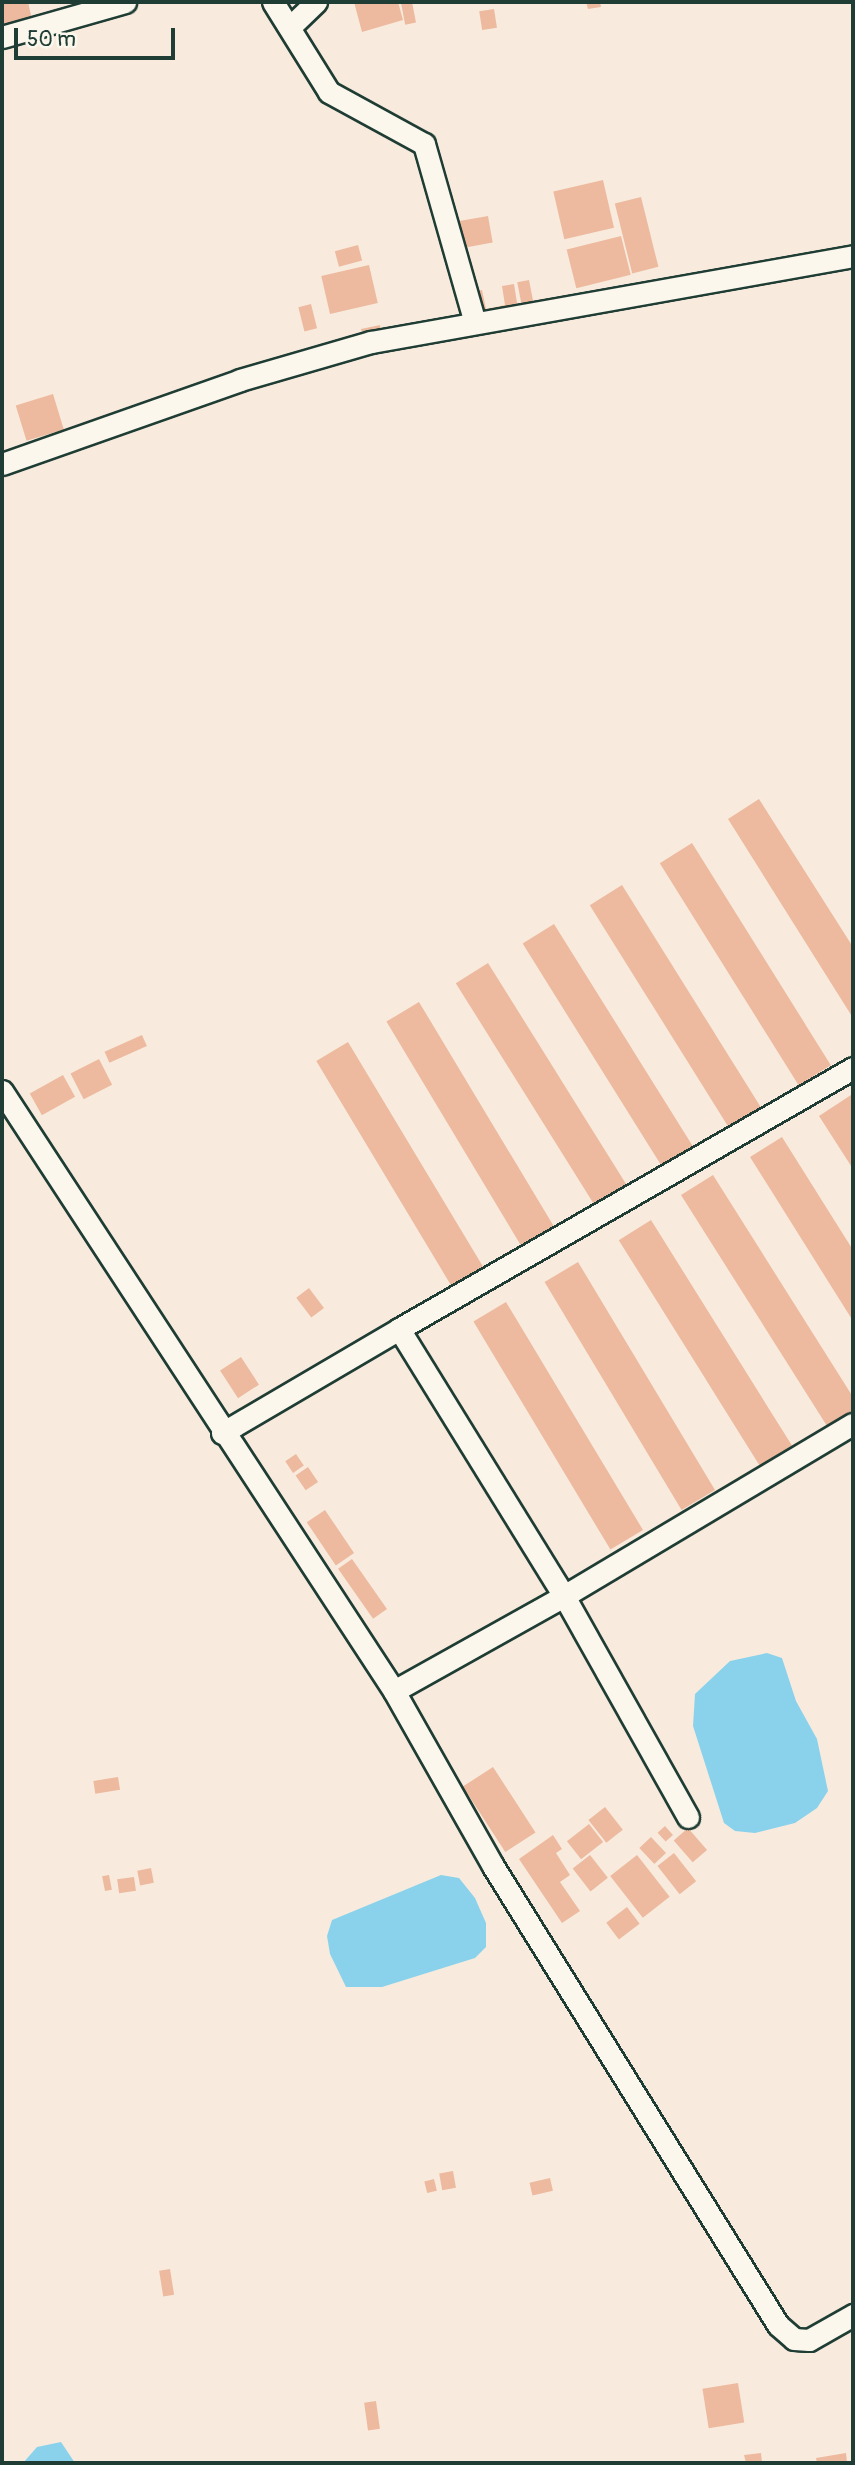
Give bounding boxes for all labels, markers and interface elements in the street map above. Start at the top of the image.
scale bar [18,14,178,58]
text: 50 m [27,26,76,53]

